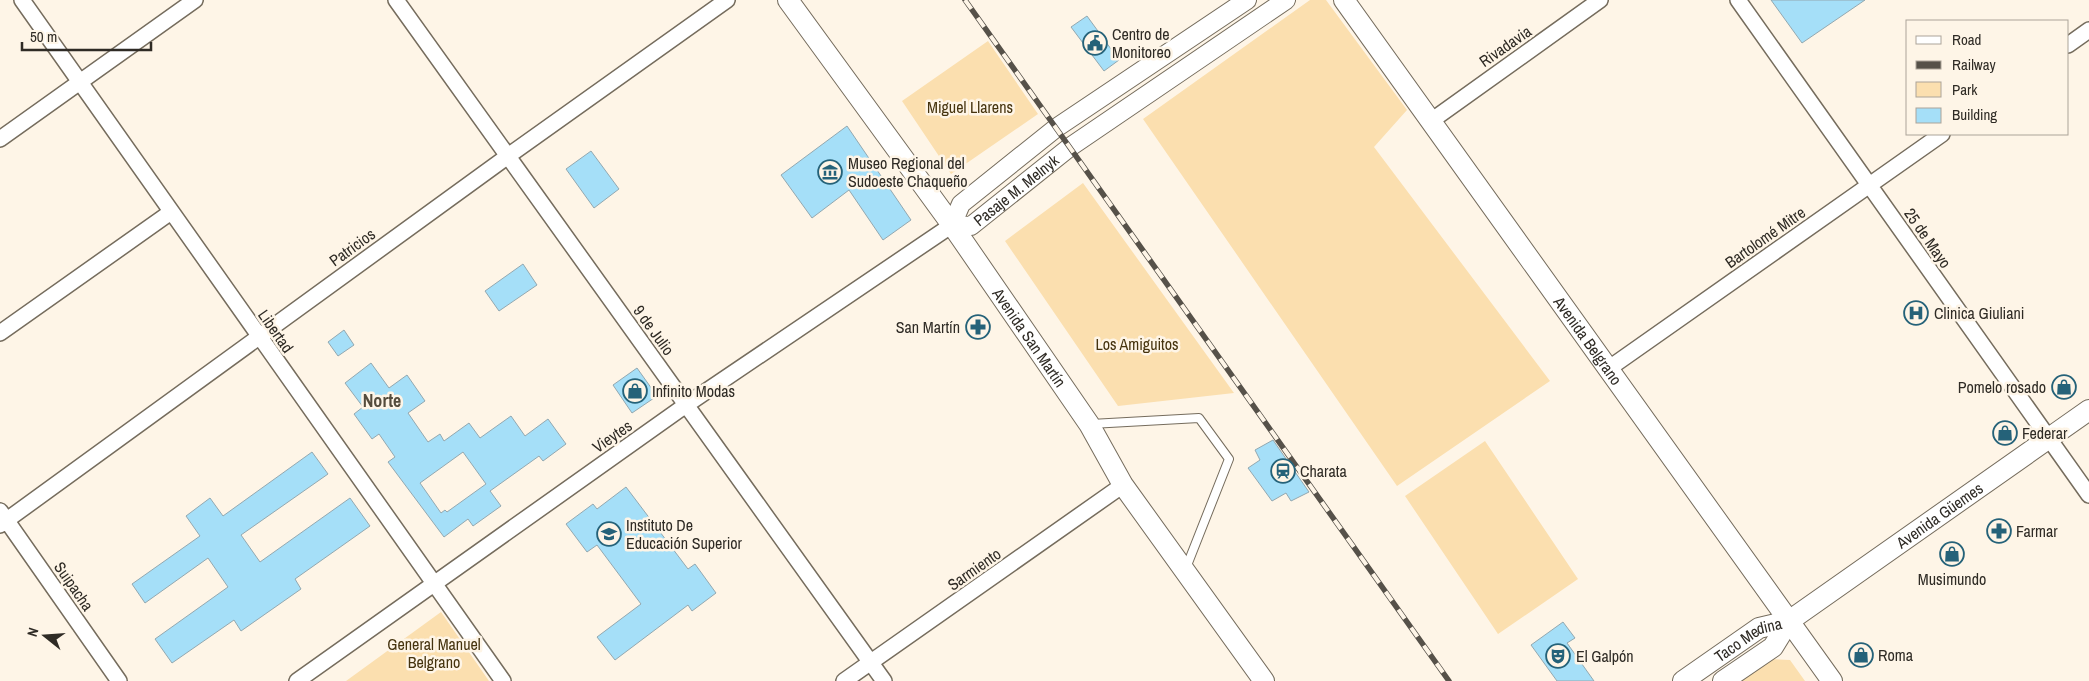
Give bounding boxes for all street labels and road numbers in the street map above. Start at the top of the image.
street label: Rivadavia [1474,20,1536,72]
street label: Pasaje M. Melnyk [969,149,1064,231]
street label: Bartolomé Mitre [1720,201,1810,273]
street label: 25 de Mayo [1899,204,1957,272]
street label: Patricios [325,223,379,271]
street label: Avenida San Martín [987,283,1071,391]
street label: Avenida Belgrano [1548,291,1627,389]
street label: 9 de Julio [628,301,680,359]
street label: Libertad [253,305,299,357]
street label: Vieytes [588,415,636,457]
street label: Avenida Güemes [1891,477,1987,554]
street label: Sarmiento [943,543,1005,595]
street label: Suipacha [49,557,99,616]
street label: Taco Medina [1710,612,1785,667]

